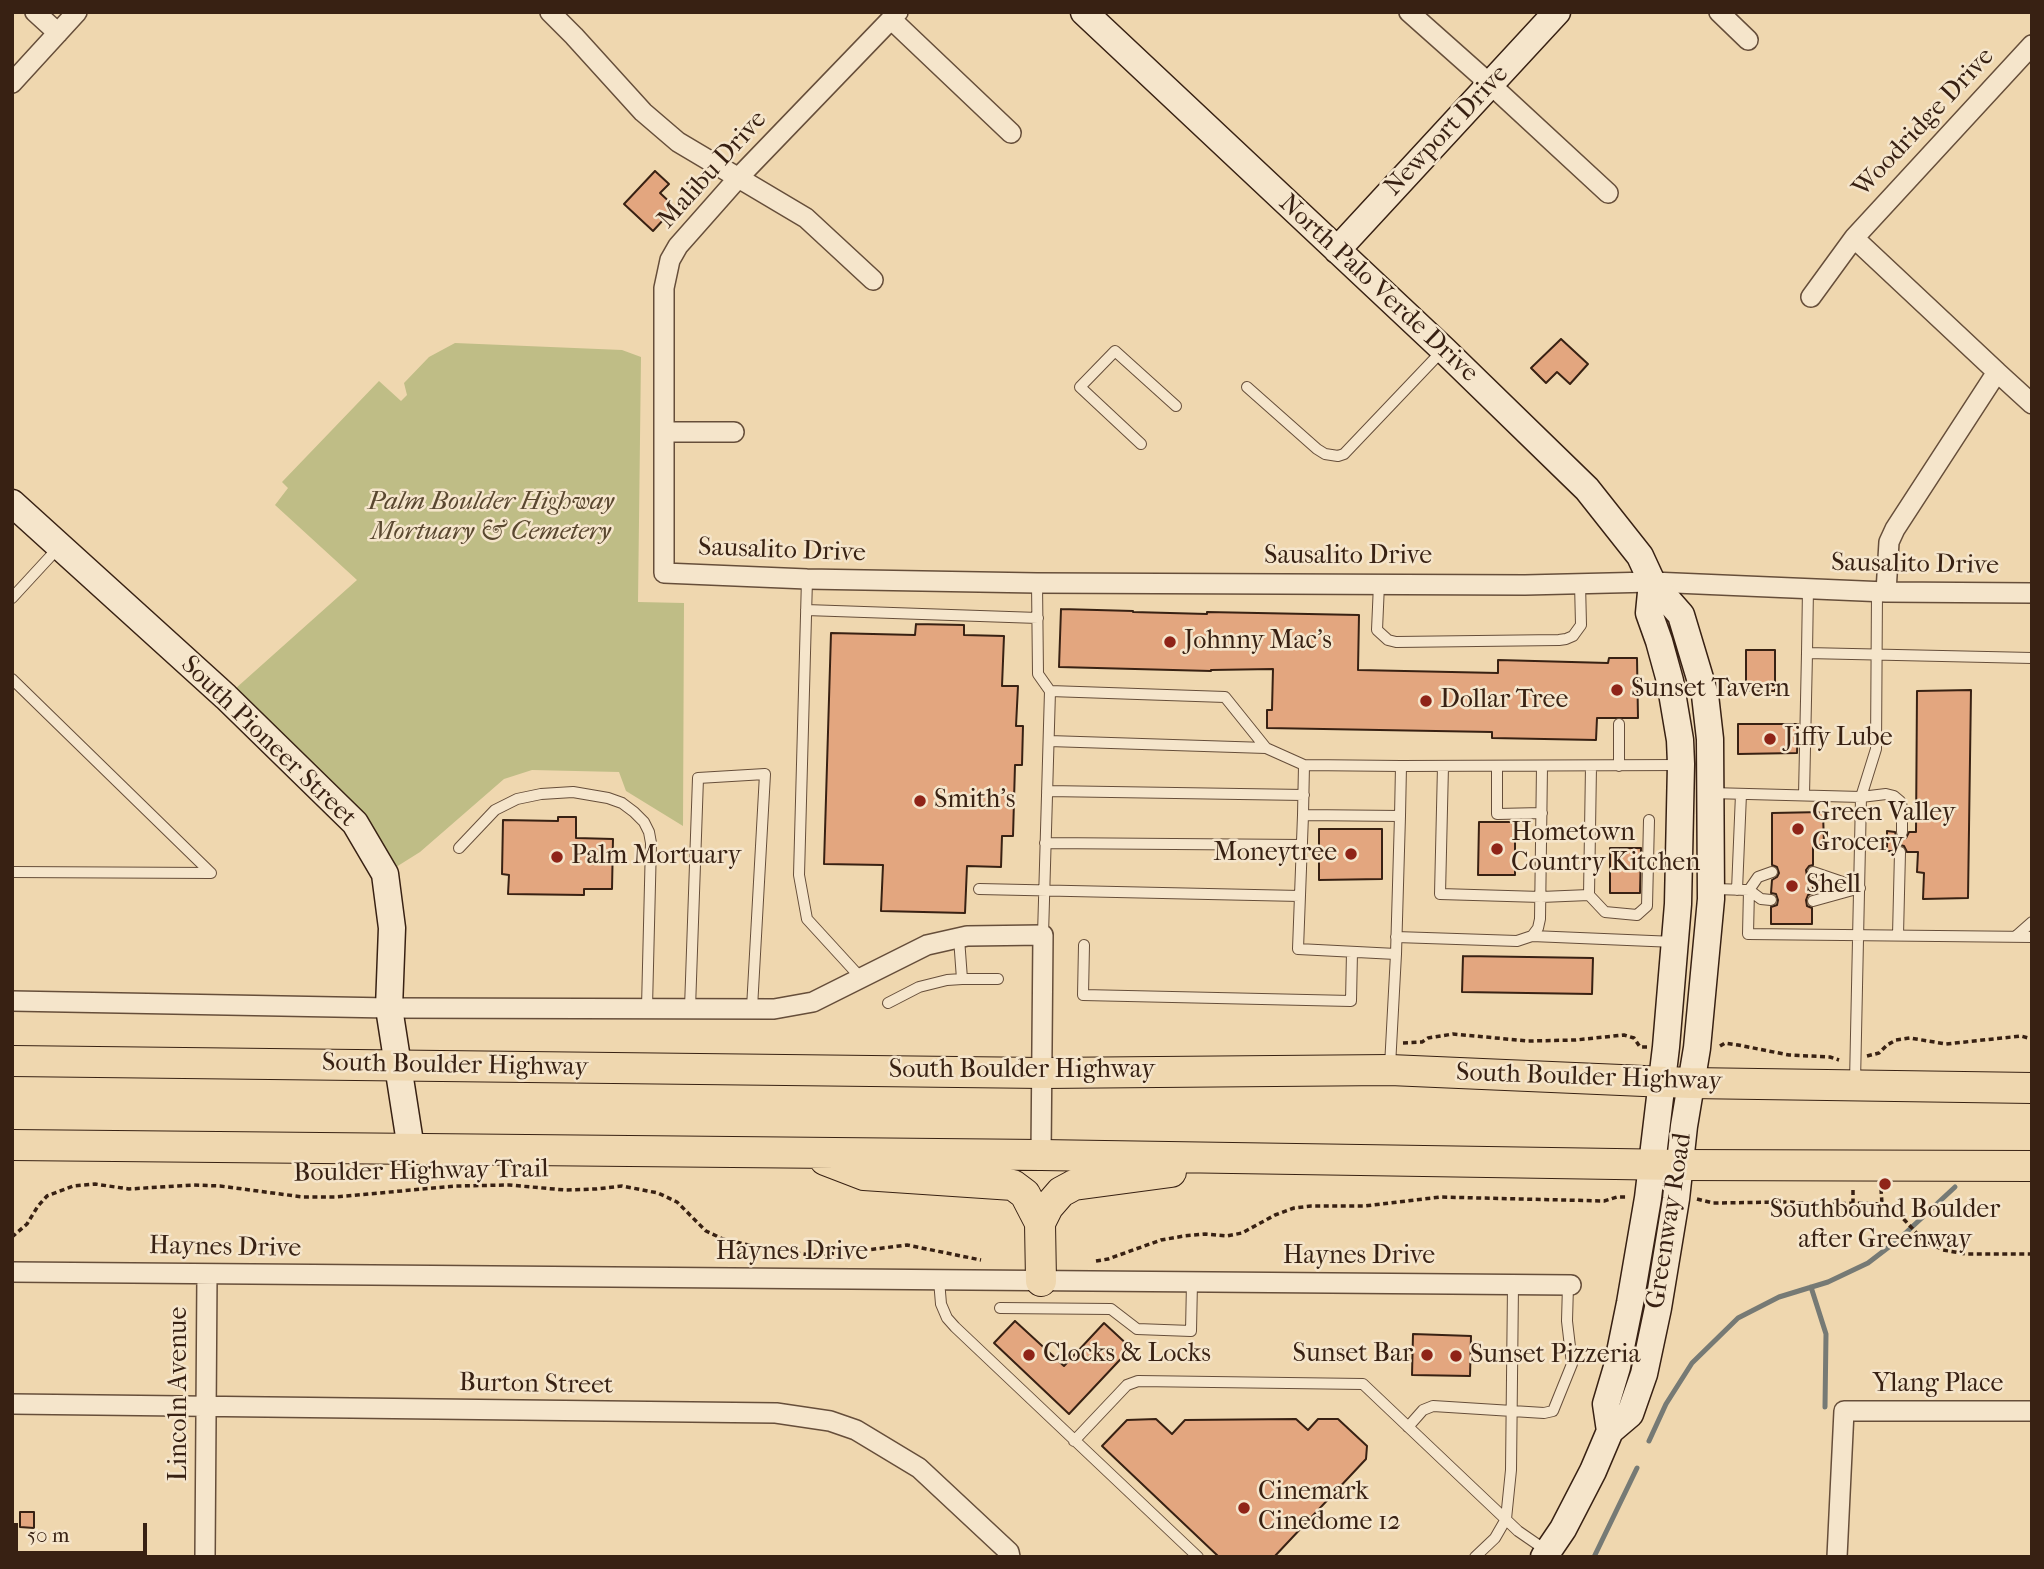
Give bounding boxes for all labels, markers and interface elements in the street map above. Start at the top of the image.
street label: Woodridge Drive [1847,42,2001,204]
street label: Newport Drive [1378,59,1516,203]
street label: Malibu Drive [652,105,774,235]
street label: North Palo Verde Drive [1272,188,1484,390]
park label: Palm Boulder Highway Mortuary & Cemetery [368,487,614,548]
street label: Sausalito Drive [698,532,866,570]
street label: Sausalito Drive [1264,541,1432,573]
street label: Sausalito Drive [1831,548,1999,582]
place label: Johnny Mac's [1184,626,1332,658]
marker: Johnny Mac's [1162,634,1178,650]
street label: South Pioneer Street [174,650,362,834]
place label: Sunset Tavern [1631,674,1790,706]
marker: Sunset Tavern [1609,682,1625,698]
place label: Dollar Tree [1440,685,1568,717]
marker: Dollar Tree [1418,693,1434,709]
place label: Jiffy Lube [1784,723,1893,755]
marker: Jiffy Lube [1762,731,1778,747]
place label: Smith's [934,785,1015,817]
marker: Smith's [912,793,928,809]
place label: Green Valley Grocery [1812,798,1956,860]
place label: Hometown Country Kitchen [1511,818,1700,880]
marker: Green Valley Grocery [1790,821,1806,837]
place label: Moneytree [1213,838,1337,870]
place label: Palm Mortuary [571,841,741,873]
marker: Hometown Country Kitchen [1489,841,1505,857]
marker: Moneytree [1343,846,1359,862]
marker: Palm Mortuary [549,849,565,865]
place label: Shell [1806,870,1861,902]
marker: Shell [1784,878,1800,894]
street label: South Boulder Highway [322,1048,588,1084]
street label: South Boulder Highway [889,1055,1155,1087]
street label: South Boulder Highway [1455,1058,1723,1098]
street label: Greenway Road [1641,1131,1699,1311]
street label: Boulder Highway Trail [293,1154,549,1190]
marker: Southbound Boulder after Greenway [1877,1176,1893,1192]
place label: Southbound Boulder after Greenway [1770,1195,2000,1256]
street label: Haynes Drive [149,1231,301,1265]
street label: Haynes Drive [716,1237,868,1269]
street label: Haynes Drive [1283,1241,1435,1273]
street label: Lincoln Avenue [164,1307,196,1481]
place label: Clocks & Locks [1043,1339,1211,1371]
place label: Sunset Bar [1293,1339,1413,1371]
place label: Sunset Pizzeria [1470,1340,1640,1372]
marker: Clocks & Locks [1021,1347,1037,1363]
marker: Sunset Bar [1419,1347,1435,1363]
marker: Sunset Pizzeria [1448,1348,1464,1364]
street label: Burton Street [459,1368,613,1402]
street label: Ylang Place [1873,1369,2003,1401]
place label: Cinemark Cinedome 12 [1258,1477,1401,1538]
marker: Cinemark Cinedome 12 [1236,1500,1252,1516]
scale bar [18,1510,150,1554]
text: 50 m [27,1523,70,1547]

